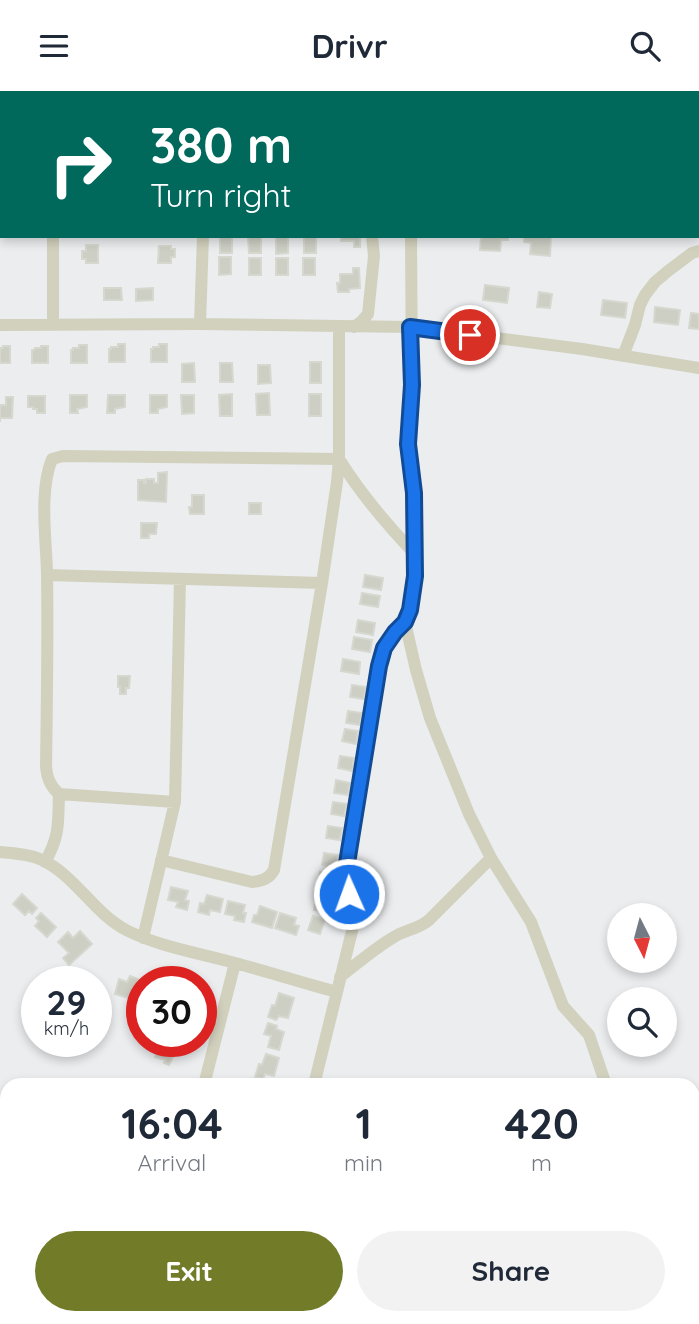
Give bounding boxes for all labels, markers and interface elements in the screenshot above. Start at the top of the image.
text: Drivr [311,26,388,66]
icon: menu [35,27,73,65]
icon: search [626,27,664,65]
text: 380 m [150,114,292,175]
icon: right [35,119,126,210]
text: Turn right [150,175,291,215]
pin [440,305,500,365]
icon: arrive [451,316,489,354]
position arrow [312,857,386,931]
north arrow [607,903,677,973]
map controls [607,903,677,1057]
speed limit sign: 30 [126,966,217,1057]
text: 29 [47,980,86,1024]
button: search [607,987,677,1057]
text: km/h [44,1017,89,1040]
text: 16:04 [121,1097,223,1150]
text: 1 [355,1097,372,1150]
text: 420 [504,1097,579,1150]
text: Arrival [138,1148,206,1177]
text: min [344,1148,383,1177]
text: m [531,1148,552,1177]
button: Exit [35,1231,343,1311]
button: Share [357,1231,665,1311]

